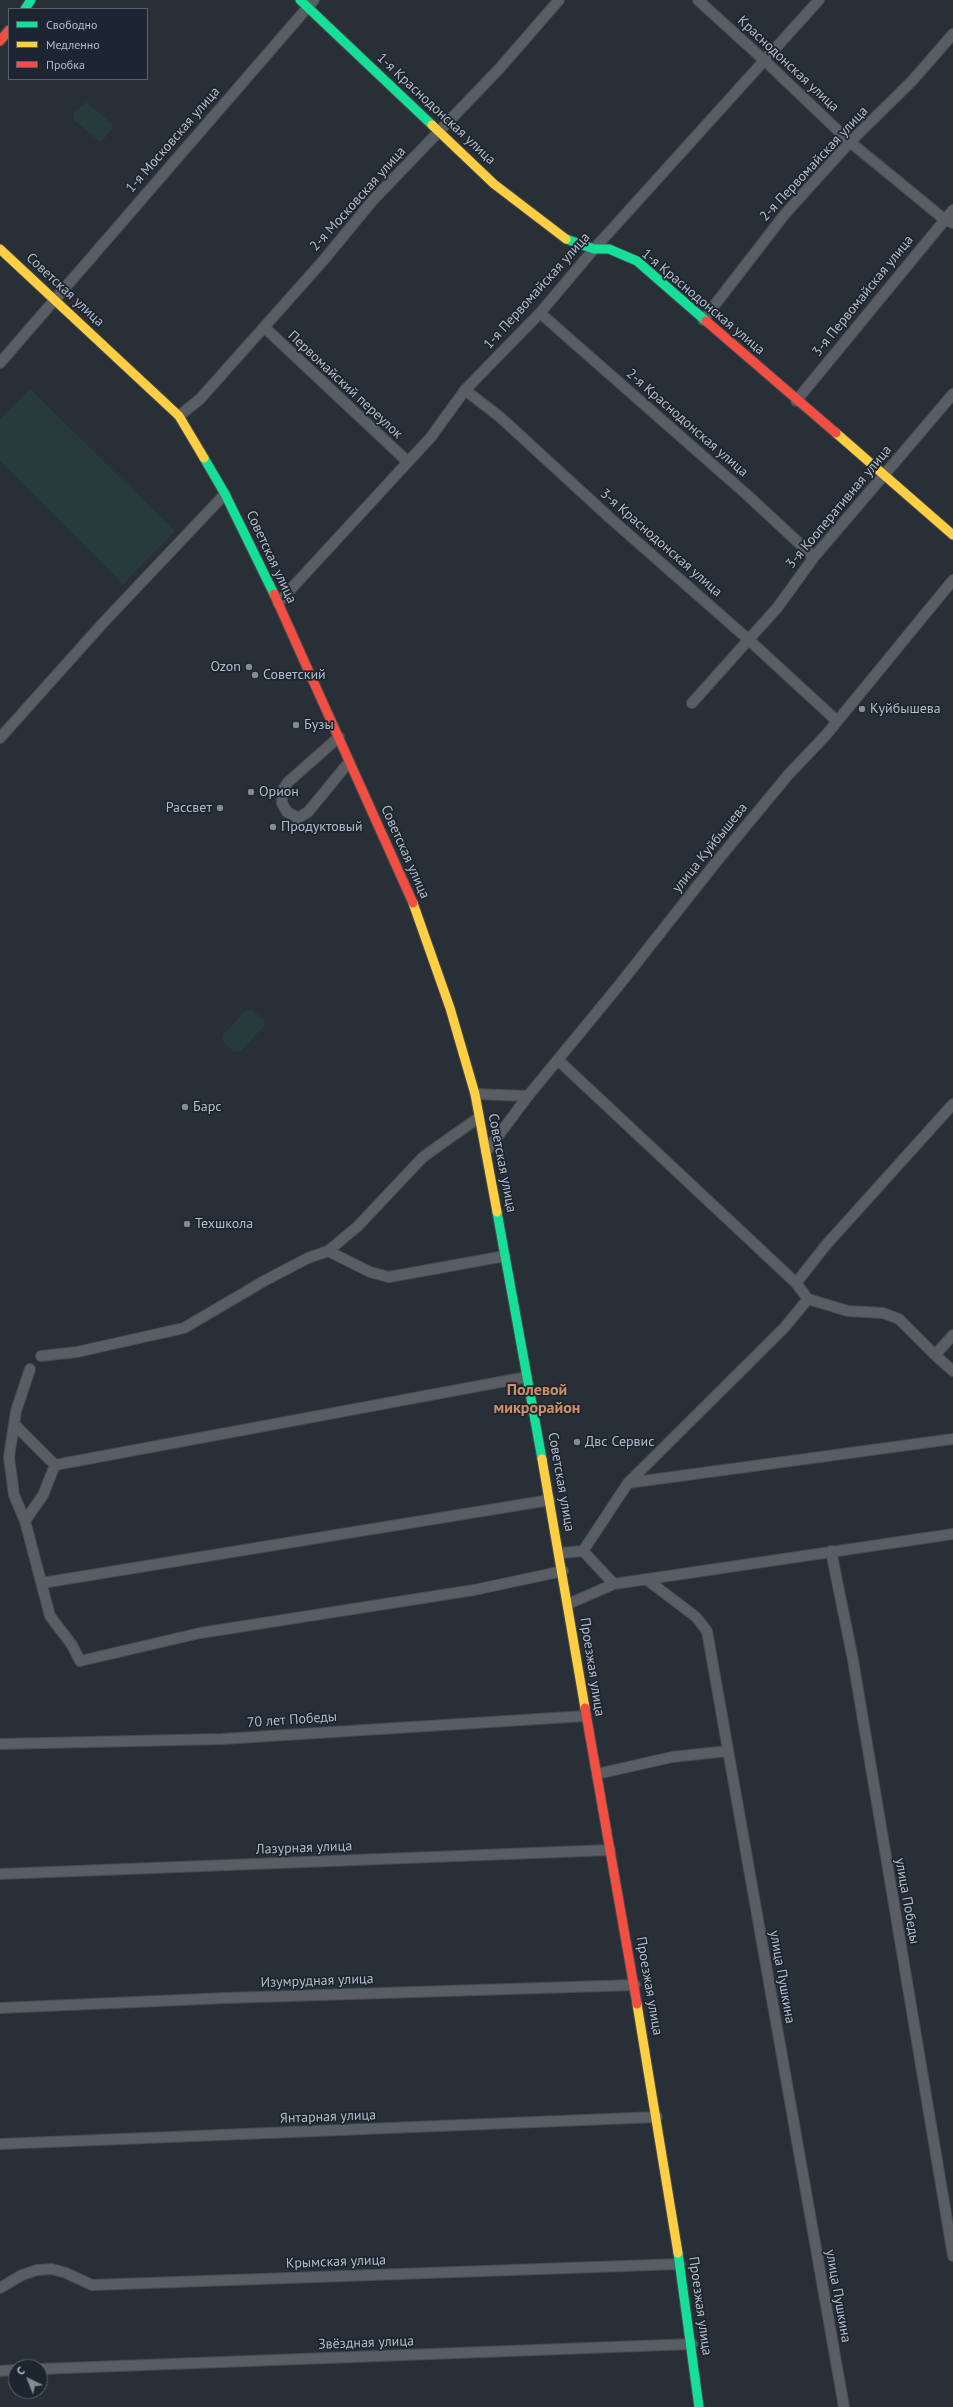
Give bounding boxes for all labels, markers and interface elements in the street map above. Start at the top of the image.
legend [8,8,148,80]
street label: Краснодонская улица [734,13,842,115]
text: Свободно [46,17,97,32]
text: Медленно [46,37,100,52]
street label: 1-я Краснодонская улица [373,50,499,168]
text: Пробка [46,57,85,72]
street label: 1-я Московская улица [122,84,224,196]
street label: 2-я Первомайская улица [756,103,872,225]
street label: 2-я Московская улица [307,143,409,255]
street label: 1-я Первомайская улица [480,229,594,353]
street label: 3-я Первомайская улица [809,232,917,360]
street label: 1-я Краснодонская улица [638,245,768,359]
street label: Советская улица [23,250,107,330]
street label: Первомайский переулок [284,327,406,443]
street label: 2-я Краснодонская улица [623,365,751,481]
street label: 3-я Кооперативная улица [783,442,895,572]
street label: 3-я Краснодонская улица [597,485,725,601]
street label: Советская улица [242,508,300,606]
place label: Ozon [211,659,241,675]
marker: Ozon [244,662,254,672]
place label: Советский [263,667,326,683]
marker: Советский [250,670,260,680]
place label: Куйбышева [870,701,941,717]
marker: Куйбышева [857,704,867,714]
place label: Бузы [304,717,334,733]
marker: Бузы [291,720,301,730]
place label: Орион [259,784,299,800]
marker: Орион [246,787,256,797]
place label: Рассвет [166,800,212,816]
street label: улица Куйбышева [669,800,751,896]
marker: Рассвет [215,803,225,813]
street label: Советская улица [377,803,433,901]
place label: Продуктовый [281,819,363,835]
marker: Продуктовый [268,822,278,832]
place label: Барс [193,1099,222,1115]
marker: Барс [180,1102,190,1112]
street label: Советская улица [484,1112,520,1214]
place label: Техшкола [195,1216,253,1232]
marker: Техшкола [182,1219,192,1229]
district label: Полевой микрорайон [494,1380,580,1418]
street label: Советская улица [544,1431,578,1533]
place label: Двс Сервис [585,1434,655,1450]
marker: Двс Сервис [572,1437,582,1447]
street label: Проезжая улица [576,1616,608,1718]
street label: 70 лет Победы [246,1708,338,1732]
street label: Лазурная улица [255,1838,353,1858]
street label: улица Победы [891,1857,923,1945]
street label: улица Пушкина [766,1929,798,2025]
street label: Проезжая улица [632,1935,666,2037]
street label: Изумрудная улица [260,1971,374,1991]
street label: Янтарная улица [280,2107,376,2127]
street label: улица Пушкина [822,2248,854,2344]
street label: Крымская улица [286,2252,386,2272]
street label: Проезжая улица [685,2255,715,2357]
street label: Звёздная улица [318,2333,414,2353]
north arrow [8,2359,48,2399]
text: С [13,2364,28,2378]

